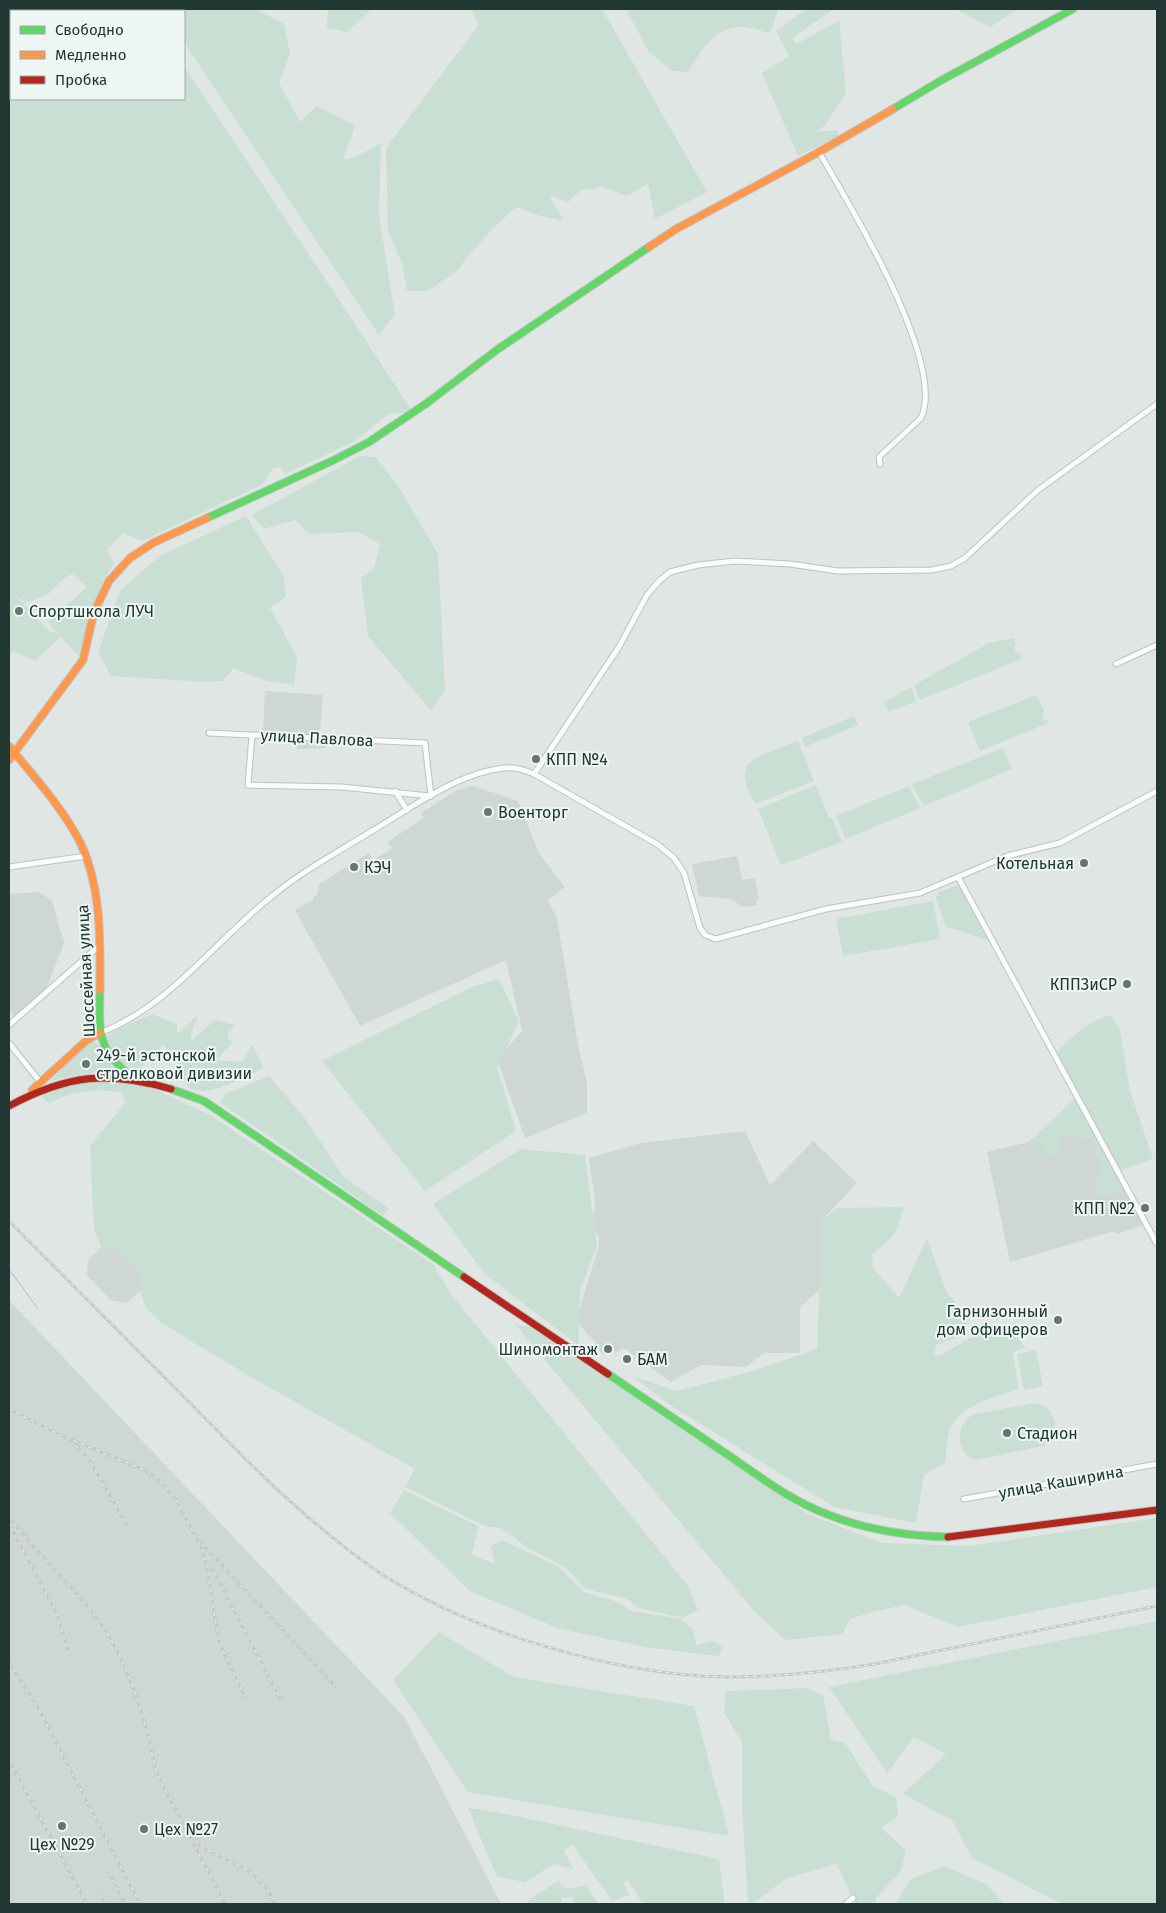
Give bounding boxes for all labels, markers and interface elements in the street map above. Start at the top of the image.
legend [10,10,185,100]
text: Свободно [55,21,124,39]
text: Медленно [55,46,127,64]
text: Пробка [55,71,107,89]
place label: Спортшкола ЛУЧ [29,602,154,621]
marker: Спортшкола ЛУЧ [13,605,25,617]
street label: улица Павлова [260,726,374,750]
place label: КПП №4 [546,750,608,769]
marker: КПП №4 [530,753,542,765]
place label: Военторг [498,803,568,822]
marker: Военторг [482,806,494,818]
place label: Котельная [996,854,1074,873]
marker: Котельная [1078,857,1090,869]
place label: КЭЧ [364,858,392,877]
marker: КЭЧ [348,861,360,873]
street label: Шоссейная улица [73,904,99,1038]
place label: КППЗиСР [1050,975,1117,994]
marker: КППЗиСР [1121,978,1133,990]
place label: 249-й эстонской стрелковой дивизии [96,1046,252,1083]
marker: 249-й эстонской стрелковой дивизии [80,1058,92,1070]
place label: КПП №2 [1074,1199,1135,1218]
marker: КПП №2 [1139,1202,1151,1214]
place label: Гарнизонный дом офицеров [937,1302,1048,1339]
marker: Гарнизонный дом офицеров [1052,1314,1064,1326]
place label: Шиномонтаж [498,1340,598,1359]
marker: Шиномонтаж [602,1343,614,1355]
place label: БАМ [637,1350,668,1369]
marker: БАМ [621,1353,633,1365]
place label: Стадион [1017,1424,1078,1443]
marker: Стадион [1001,1427,1013,1439]
street label: улица Каширина [997,1462,1125,1502]
marker: Цех №29 [56,1820,68,1832]
place label: Цех №27 [154,1820,218,1839]
marker: Цех №27 [138,1823,150,1835]
place label: Цех №29 [29,1835,95,1854]

